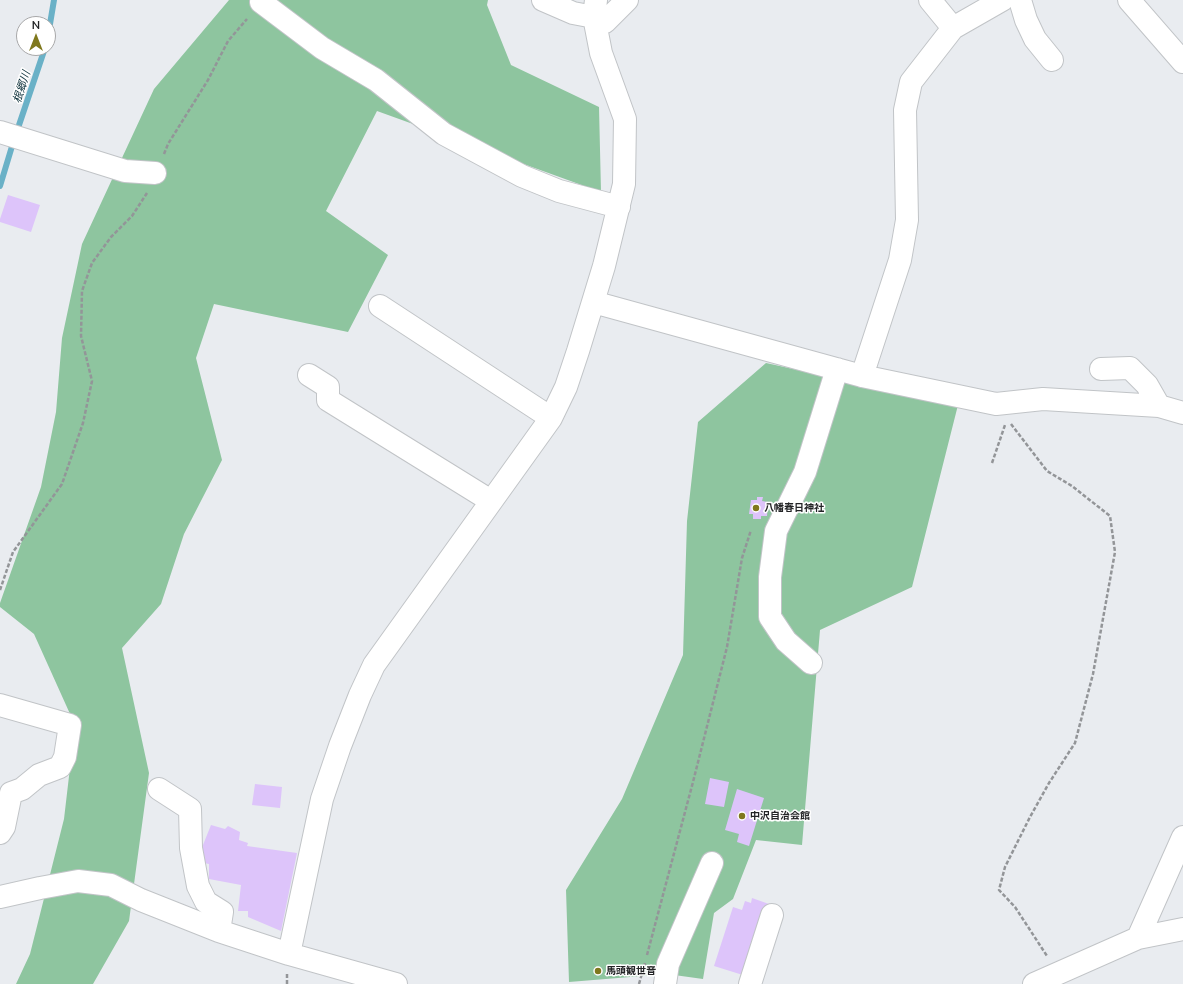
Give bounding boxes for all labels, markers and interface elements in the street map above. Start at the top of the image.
north arrow [16,16,56,56]
text: N [32,18,40,32]
water label: 根郷川 [11,69,33,105]
place label: 八幡春日神社 [764,502,824,514]
marker: 八幡春日神社 [751,503,761,513]
place label: 中沢自治会館 [750,810,810,822]
marker: 中沢自治会館 [737,811,747,821]
place label: 馬頭観世音 [606,965,656,977]
marker: 馬頭観世音 [593,966,603,976]

